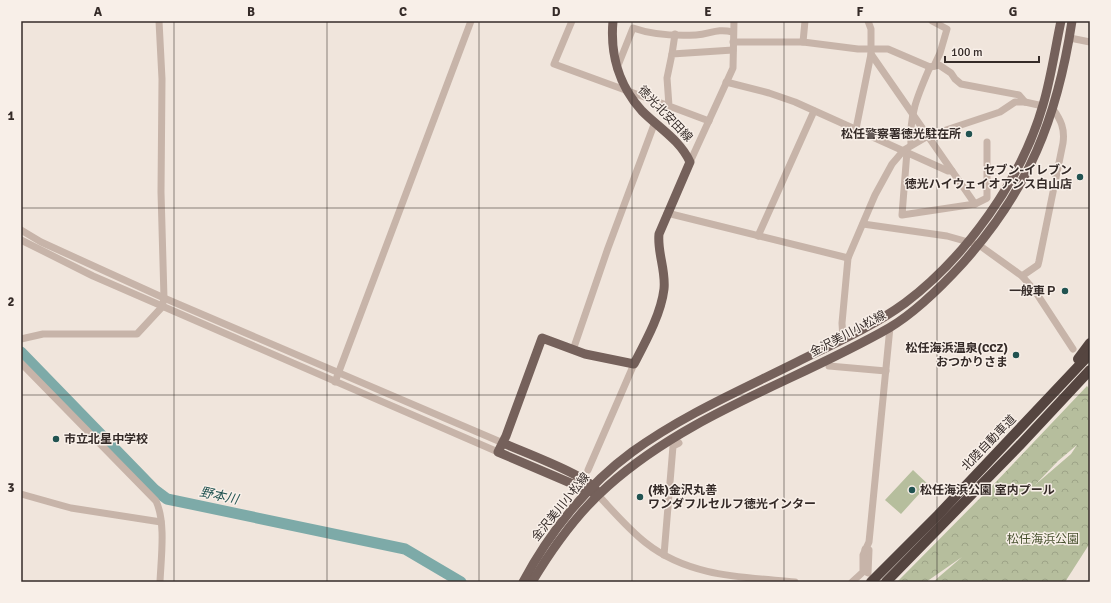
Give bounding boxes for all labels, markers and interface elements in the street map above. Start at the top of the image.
text: A [94,4,103,20]
text: B [247,4,255,20]
text: C [399,4,407,20]
text: D [552,4,561,20]
text: E [704,4,712,20]
text: F [857,4,864,20]
text: G [1009,4,1017,20]
scale bar [945,38,1039,64]
text: 100 m [951,45,983,60]
street label: 徳光北安田線 [635,83,695,145]
text: 1 [7,108,15,124]
place label: 松任警察署徳光駐在所 [841,127,961,142]
marker: 松任警察署徳光駐在所 [964,129,974,139]
place label: セブン-イレブン 徳光ハイウェイオアシス白山店 [905,163,1072,192]
marker: セブン-イレブン 徳光ハイウェイオアシス白山店 [1075,172,1085,182]
place label: 一般車Ｐ [1009,284,1057,299]
marker: 一般車Ｐ [1060,286,1070,296]
text: 2 [7,294,15,310]
street label: 金沢美川小松線 [807,308,889,360]
place label: 松任海浜温泉(CCZ) おつかりさま [905,341,1008,370]
marker: 松任海浜温泉(CCZ) おつかりさま [1011,350,1021,360]
street label: 北陸自動車道 [959,412,1019,474]
place label: 市立北星中学校 [64,432,148,447]
marker: 市立北星中学校 [51,434,61,444]
street label: 金沢美川小松線 [529,470,593,544]
text: 3 [7,480,15,496]
place label: (株)金沢丸善 ワンダフルセルフ徳光インター [648,483,816,512]
place label: 松任海浜公園 室内プール [920,483,1055,498]
water label: 野本川 [198,484,242,508]
marker: 松任海浜公園 室内プール [907,485,917,495]
marker: (株)金沢丸善 ワンダフルセルフ徳光インター [635,492,645,502]
park label: 松任海浜公園 [1007,532,1079,547]

